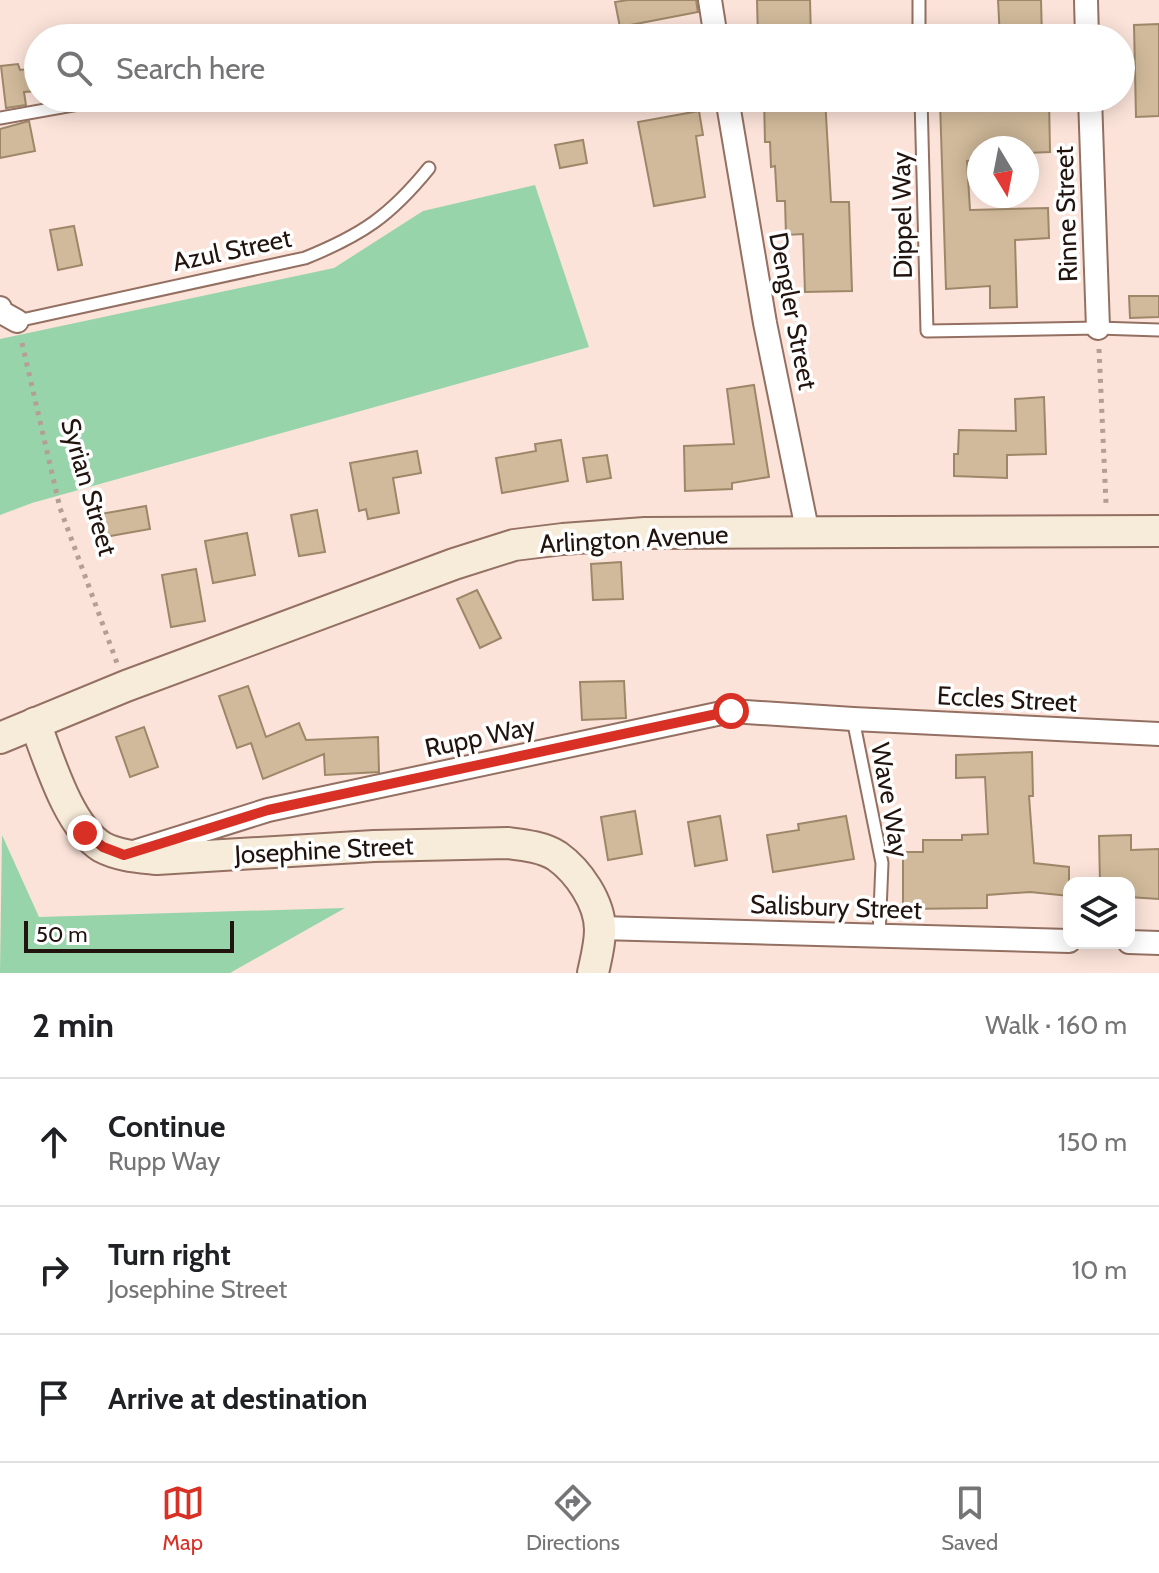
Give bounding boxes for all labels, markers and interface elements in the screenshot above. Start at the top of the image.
search box [24,24,1135,112]
icon: search [52,46,96,90]
text: Search here [116,50,265,87]
north arrow [967,136,1039,208]
street label: Rinne Street [1048,145,1084,283]
street label: Dippel Way [885,151,919,279]
street label: Azul Street [170,222,295,278]
street label: Dengler Street [762,230,824,393]
street label: Syrian Street [54,415,124,560]
street label: Arlington Avenue [539,518,729,560]
street label: Eccles Street [936,679,1078,719]
route start [713,693,749,729]
street label: Rupp Way [422,710,538,764]
street label: Wave Way [864,740,916,860]
route end [67,815,103,851]
street label: Josephine Street [233,829,415,871]
map controls [1063,877,1135,949]
button: layers [1063,877,1135,949]
street label: Salisbury Street [749,888,923,926]
scale bar [24,917,234,953]
text: 50 m [36,921,88,948]
text: 2 min [32,1004,114,1046]
text: Walk · 160 m [985,1009,1127,1041]
text: Continue [108,1108,225,1145]
icon: ahead [32,1120,76,1164]
text: 150 m [1058,1126,1127,1158]
text: Rupp Way [108,1145,220,1177]
text: Turn right [108,1236,231,1273]
icon: right [32,1248,76,1292]
text: 10 m [1072,1254,1127,1286]
text: Josephine Street [108,1273,287,1305]
icon: arrive [32,1376,76,1420]
text: Arrive at destination [108,1380,368,1417]
tab: Map [161,1481,205,1556]
tab: Directions [526,1481,620,1556]
tab: Saved [941,1481,998,1556]

